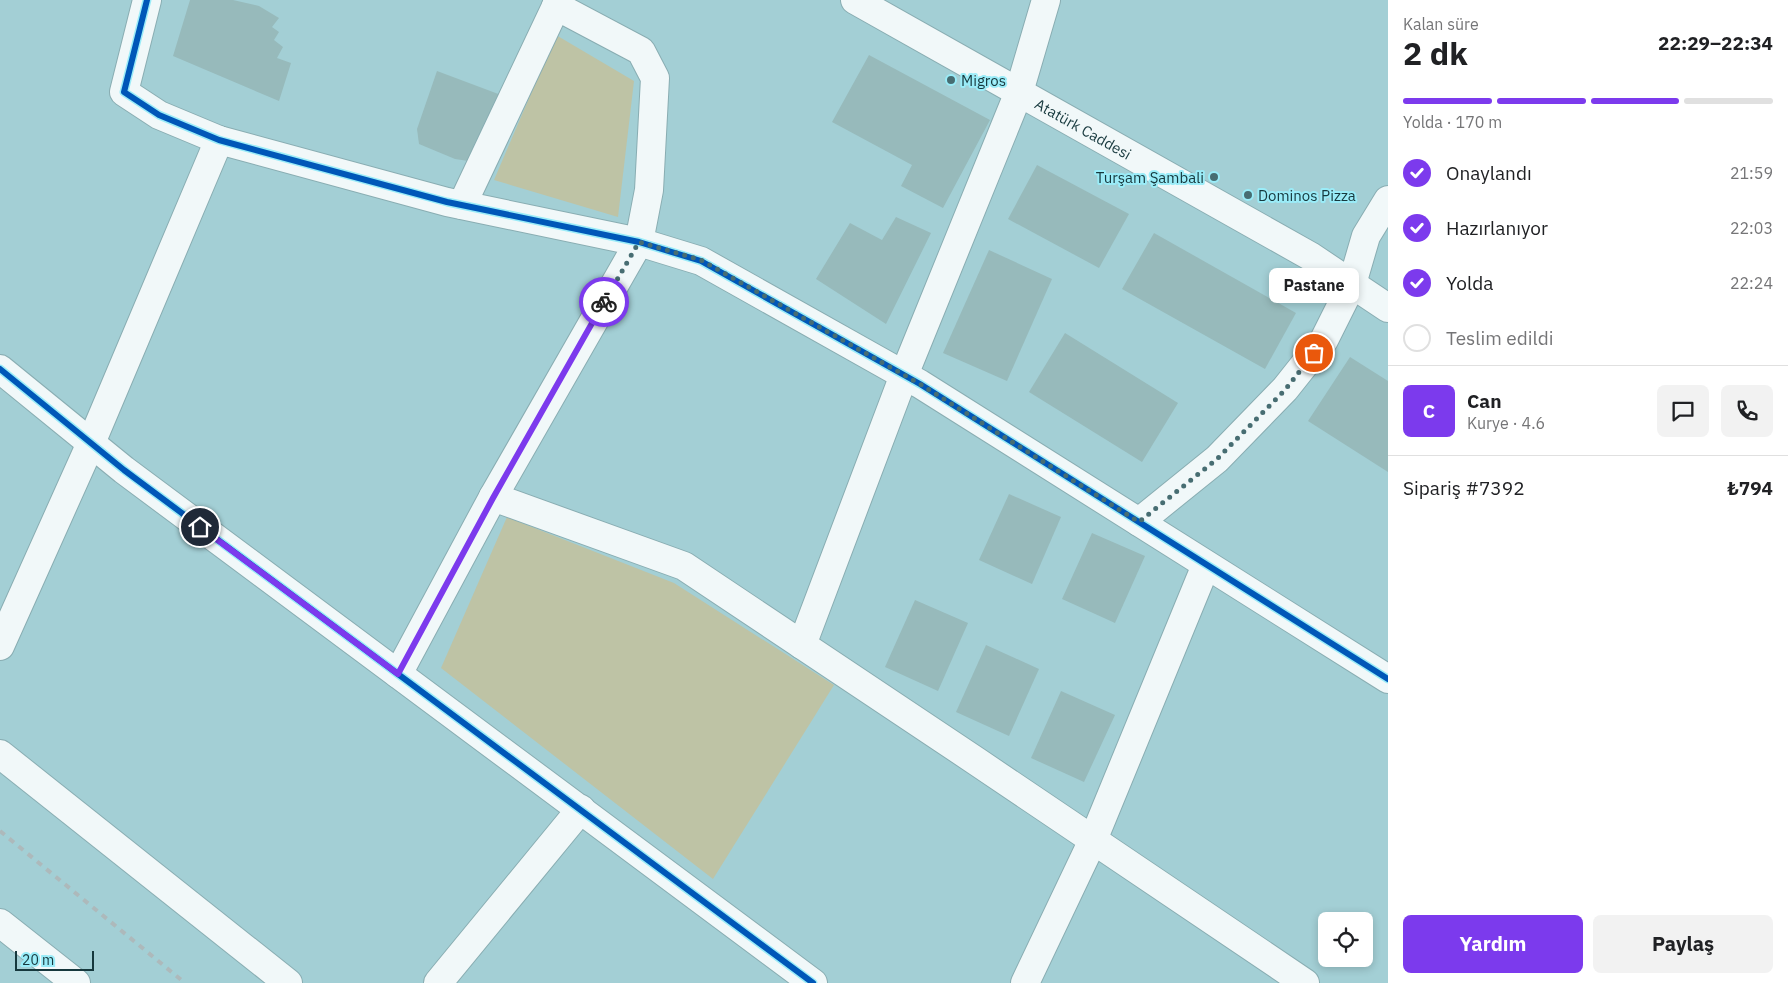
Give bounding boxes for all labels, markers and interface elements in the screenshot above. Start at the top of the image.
text: Kalan süre [1403,14,1479,34]
text: 22:29–22:34 [1658,31,1773,55]
text: 2 dk [1403,32,1468,74]
place label: Migros [961,71,1006,90]
marker: Migros [945,74,957,86]
street label: Atatürk Caddesi [1032,94,1135,163]
text: Yolda · 170 m [1403,112,1502,132]
icon: check [1403,159,1431,187]
text: Onaylandı [1446,161,1532,185]
text: 21:59 [1730,163,1773,183]
place label: Turşam Şambali [1096,168,1204,187]
marker: Turşam Şambali [1208,171,1220,183]
place label: Dominos Pizza [1258,186,1356,205]
marker: Dominos Pizza [1242,189,1254,201]
icon: check [1403,214,1431,242]
text: Hazırlanıyor [1446,216,1548,240]
text: 22:03 [1730,218,1773,238]
callout: Pastane [1269,268,1359,303]
icon: check [1403,269,1431,297]
text: Yolda [1446,271,1493,295]
text: 22:24 [1730,273,1773,293]
text: Pastane [1283,275,1345,295]
courier [579,277,629,327]
icon: bike [590,288,618,316]
text: Teslim edildi [1446,326,1553,350]
pin [1293,332,1335,374]
icon: bag [1300,339,1328,367]
button: chat [1657,385,1709,437]
button: phone [1721,385,1773,437]
text: Can [1467,389,1502,413]
text: C [1423,399,1435,423]
text: Kurye · 4.6 [1467,413,1545,433]
text: Sipariş #7392 [1403,476,1525,500]
text: ₺794 [1727,476,1773,500]
pin [179,506,221,548]
icon: home [186,513,214,541]
map controls [1318,912,1373,967]
button: locate [1318,912,1373,967]
button: Yardım [1403,915,1583,973]
button: Paylaş [1593,915,1773,973]
scale bar [15,948,94,971]
text: 20 m [22,951,54,969]

